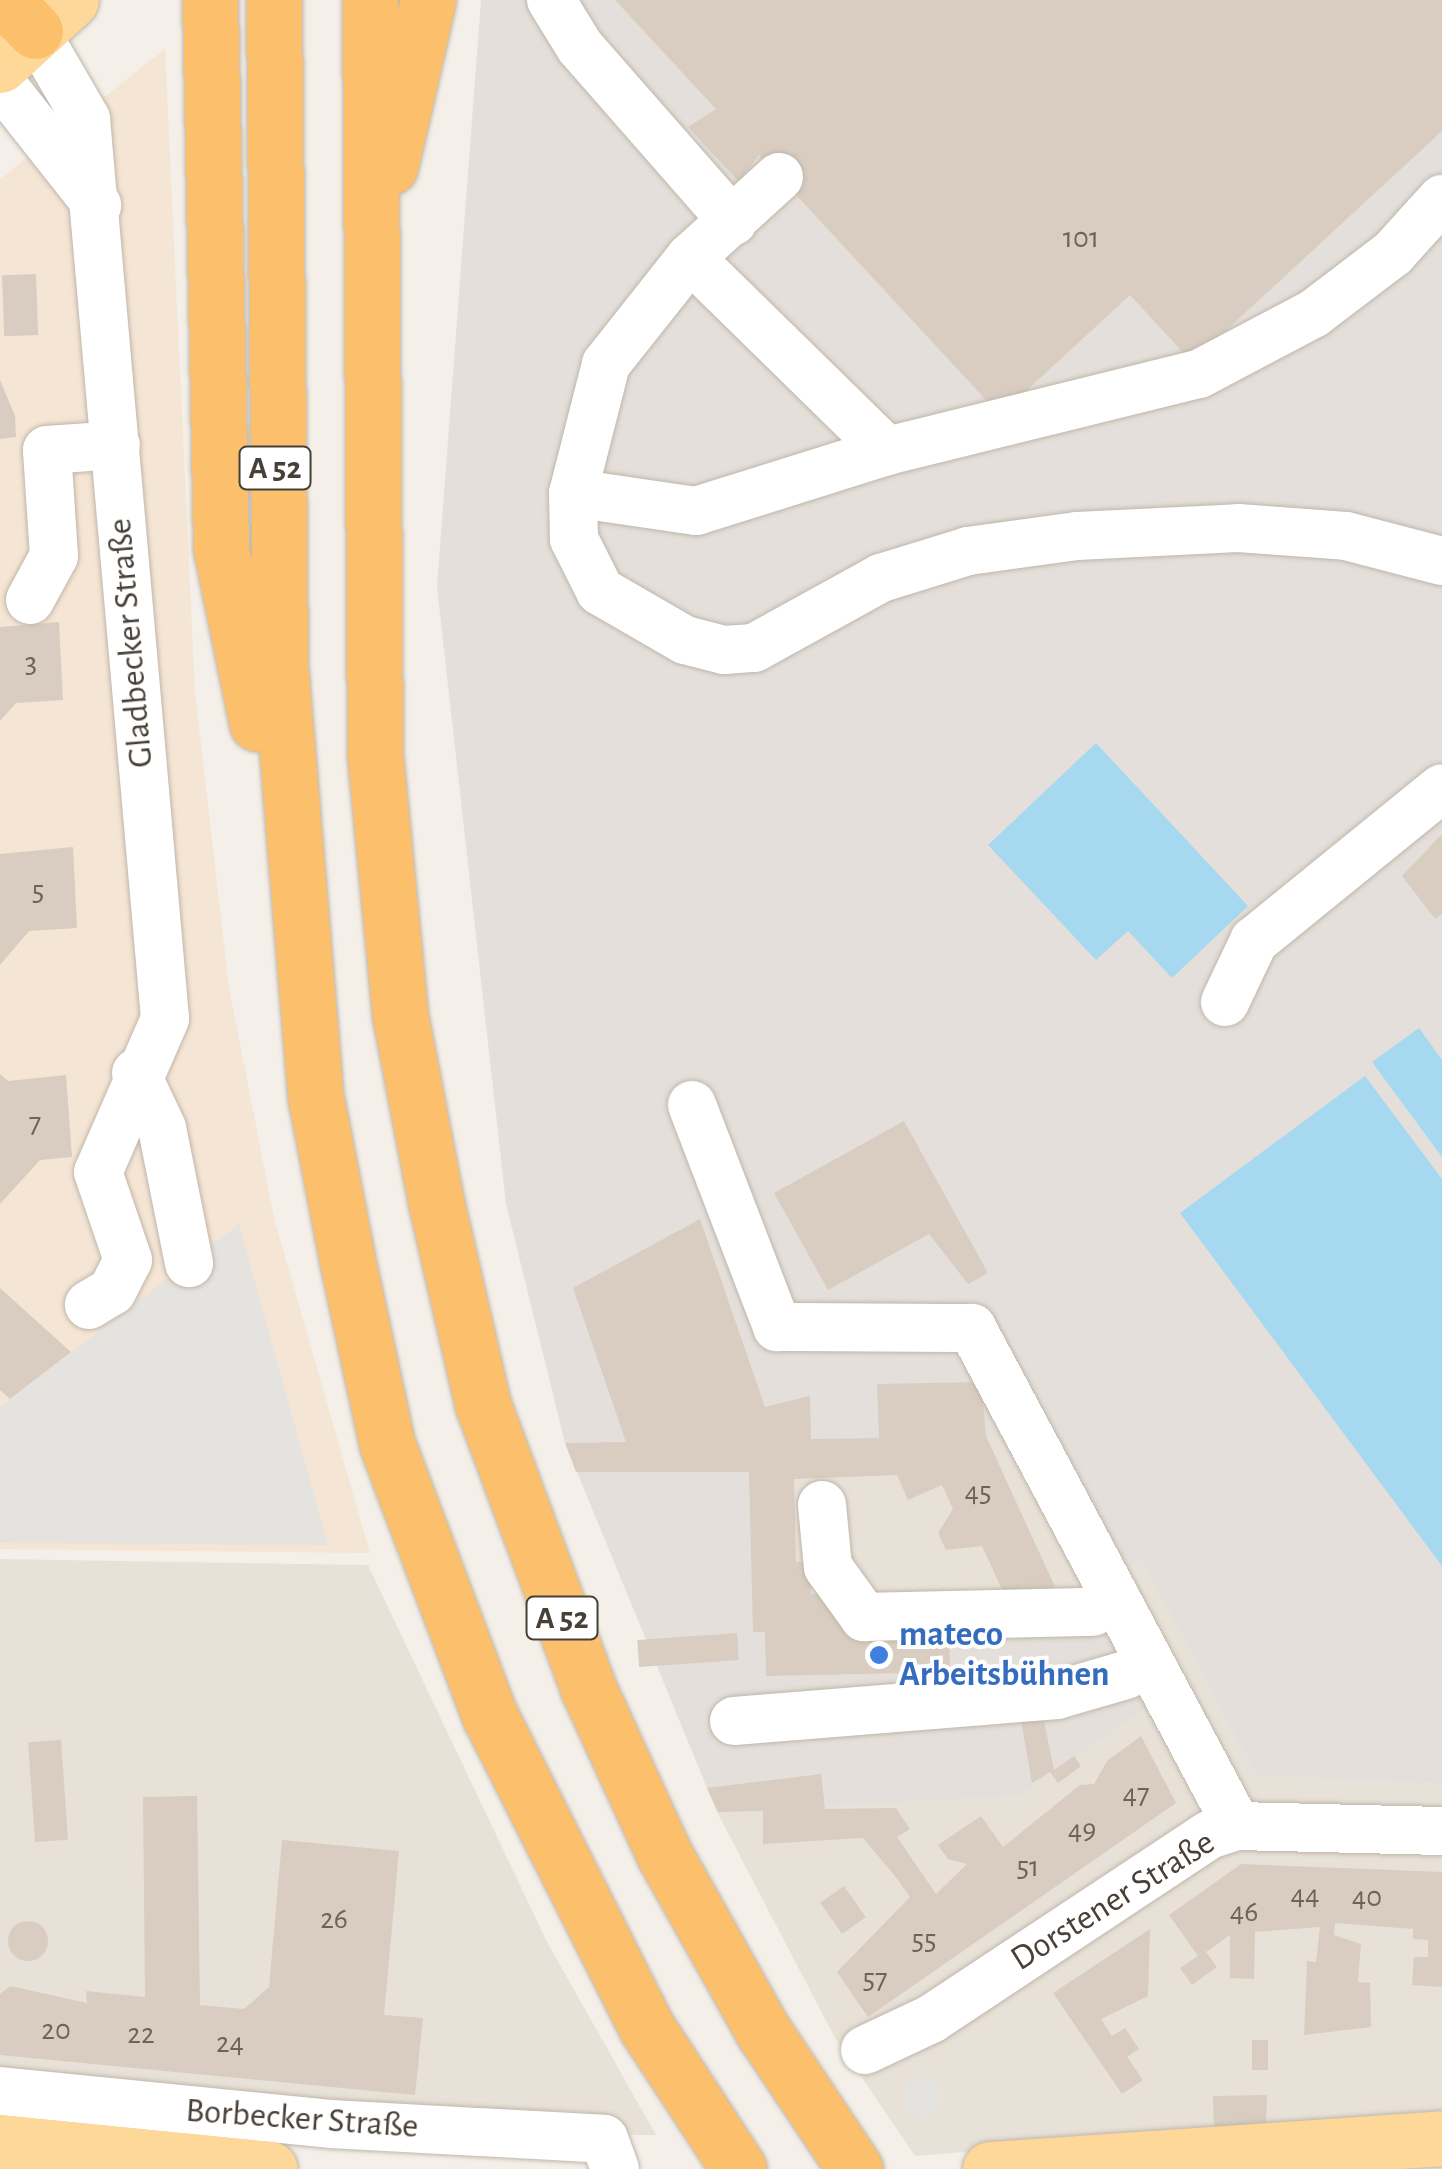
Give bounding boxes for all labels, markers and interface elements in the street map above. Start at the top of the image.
house number: 101 [1063,220,1099,256]
road number: A 52 [238,441,312,495]
street label: Gladbecker Straße [99,517,163,769]
house number: 3 [25,645,37,681]
house number: 5 [32,873,44,909]
house number: 7 [29,1105,41,1141]
house number: 45 [965,1474,991,1510]
road number: A 52 [524,1591,600,1645]
place label: mateco Arbeitsbühnen [899,1614,1109,1696]
marker: mateco Arbeitsbühnen [868,1644,890,1666]
house number: 47 [1123,1776,1149,1812]
house number: 49 [1068,1812,1096,1848]
street label: Dorstener Straße [1003,1822,1223,1980]
house number: 51 [1017,1849,1039,1885]
house number: 44 [1291,1877,1319,1913]
house number: 40 [1352,1879,1382,1915]
house number: 46 [1230,1894,1258,1930]
house number: 26 [320,1901,348,1937]
house number: 55 [911,1922,937,1958]
house number: 57 [862,1961,888,1997]
house number: 20 [41,2012,71,2048]
house number: 22 [127,2016,155,2052]
house number: 24 [216,2025,244,2061]
street label: Borbecker Straße [184,2090,420,2148]

